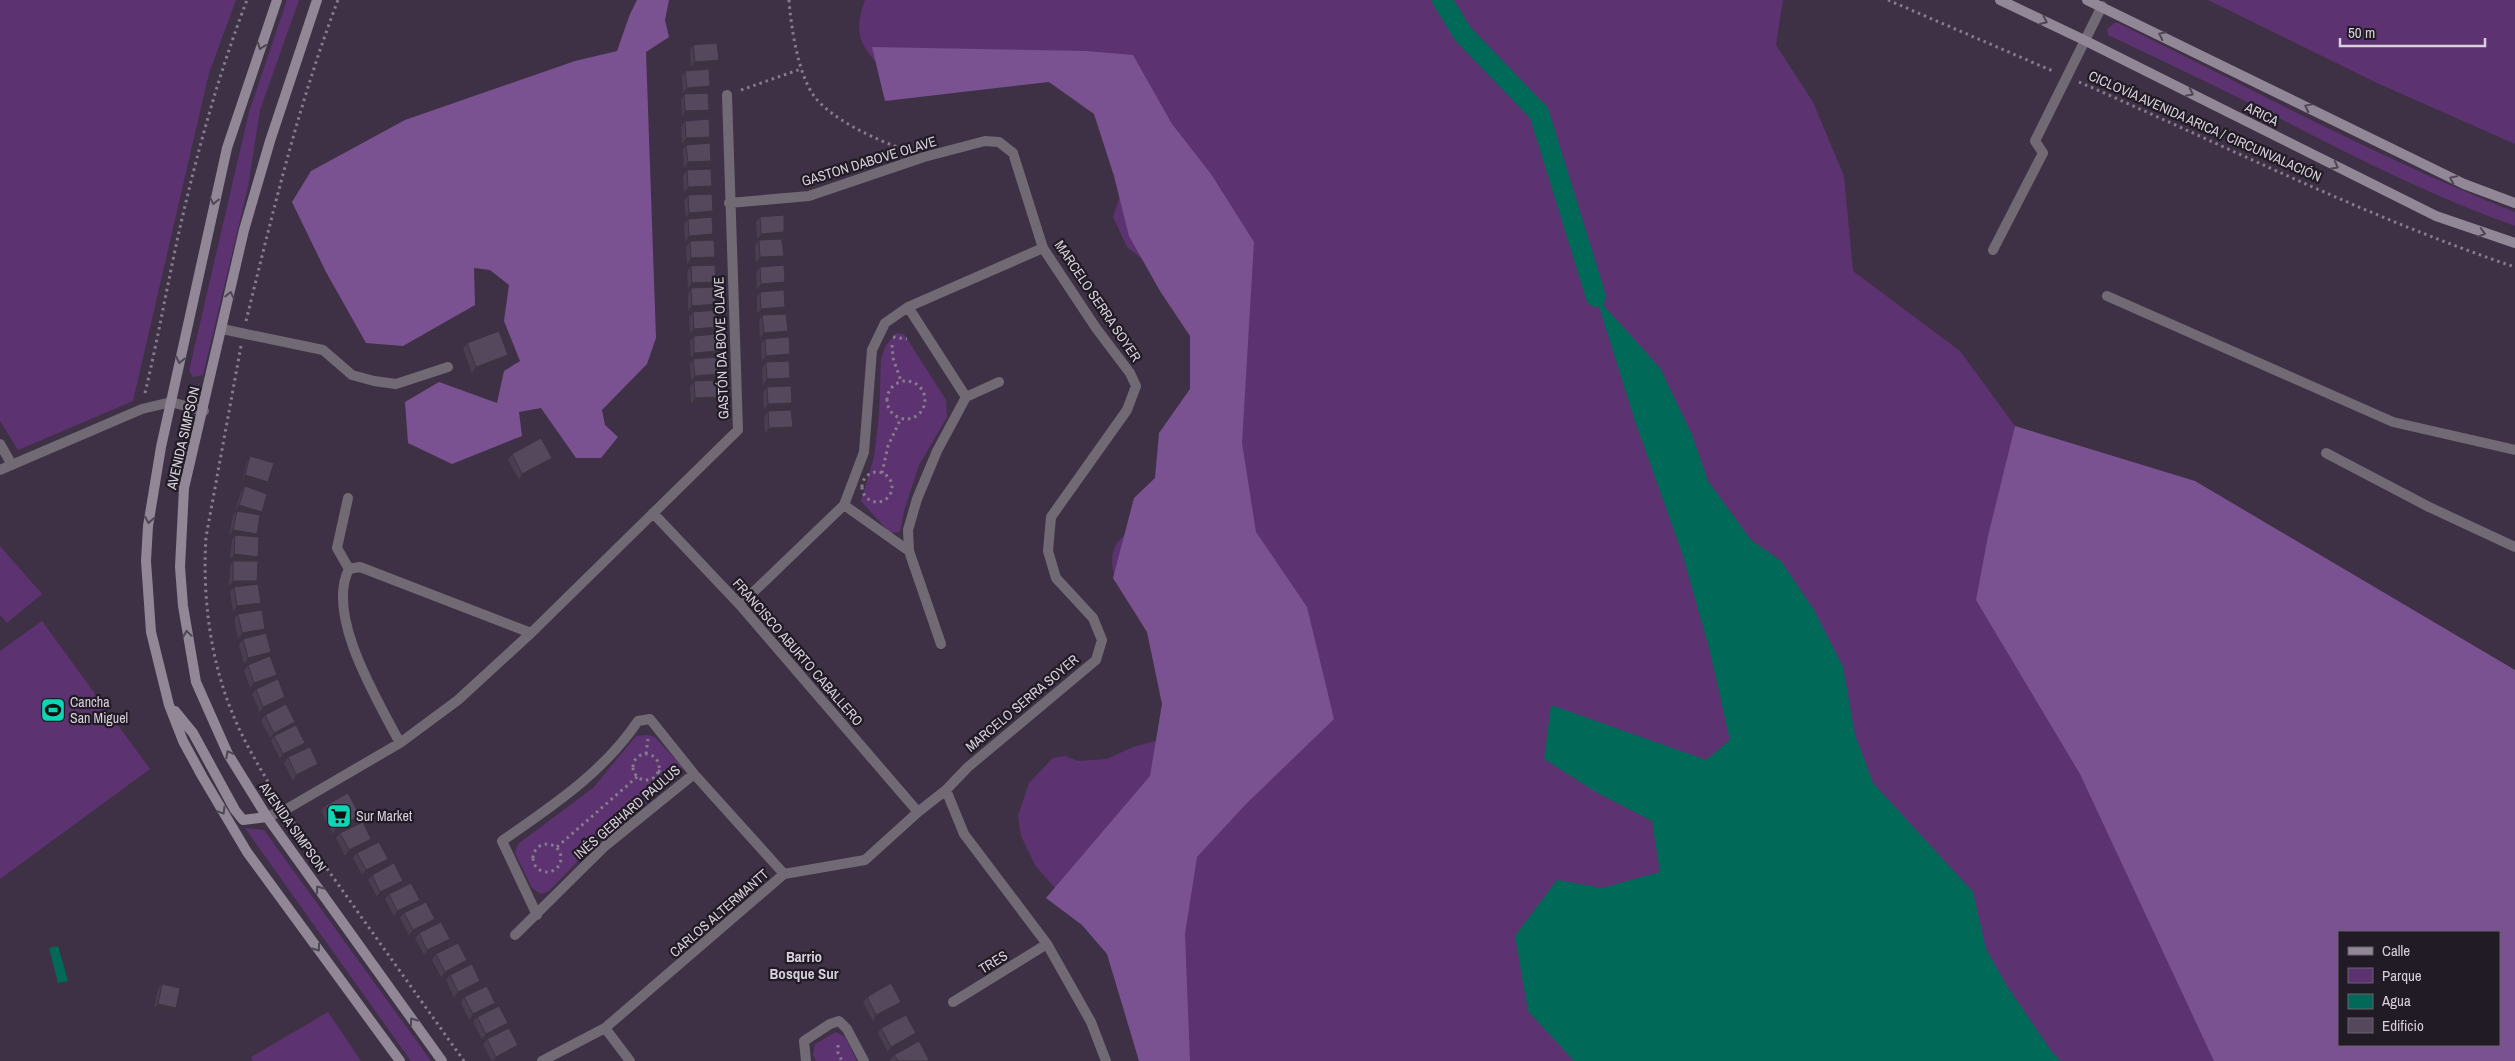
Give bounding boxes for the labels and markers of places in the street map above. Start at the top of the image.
place label: Cancha San Miguel [70,693,128,727]
sports icon: Cancha San Miguel [40,697,66,723]
supermarket icon: Sur Market [326,803,352,829]
place label: Sur Market [356,807,412,825]

